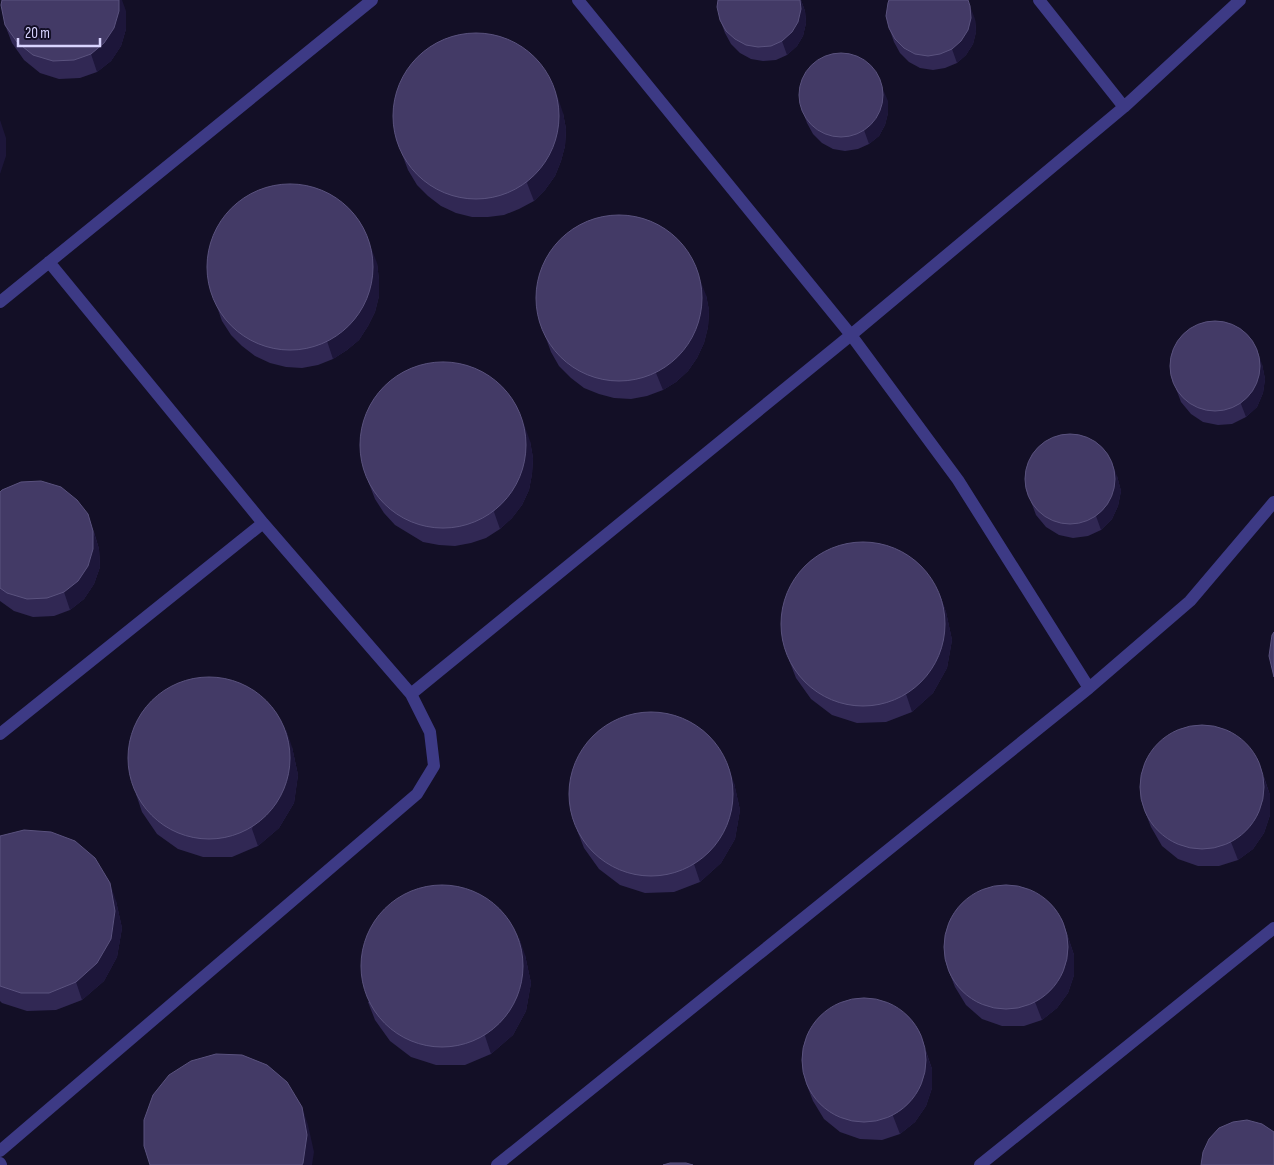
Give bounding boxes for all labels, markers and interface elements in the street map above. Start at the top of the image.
scale bar [18,15,100,47]
text: 20 m [25,24,50,43]

